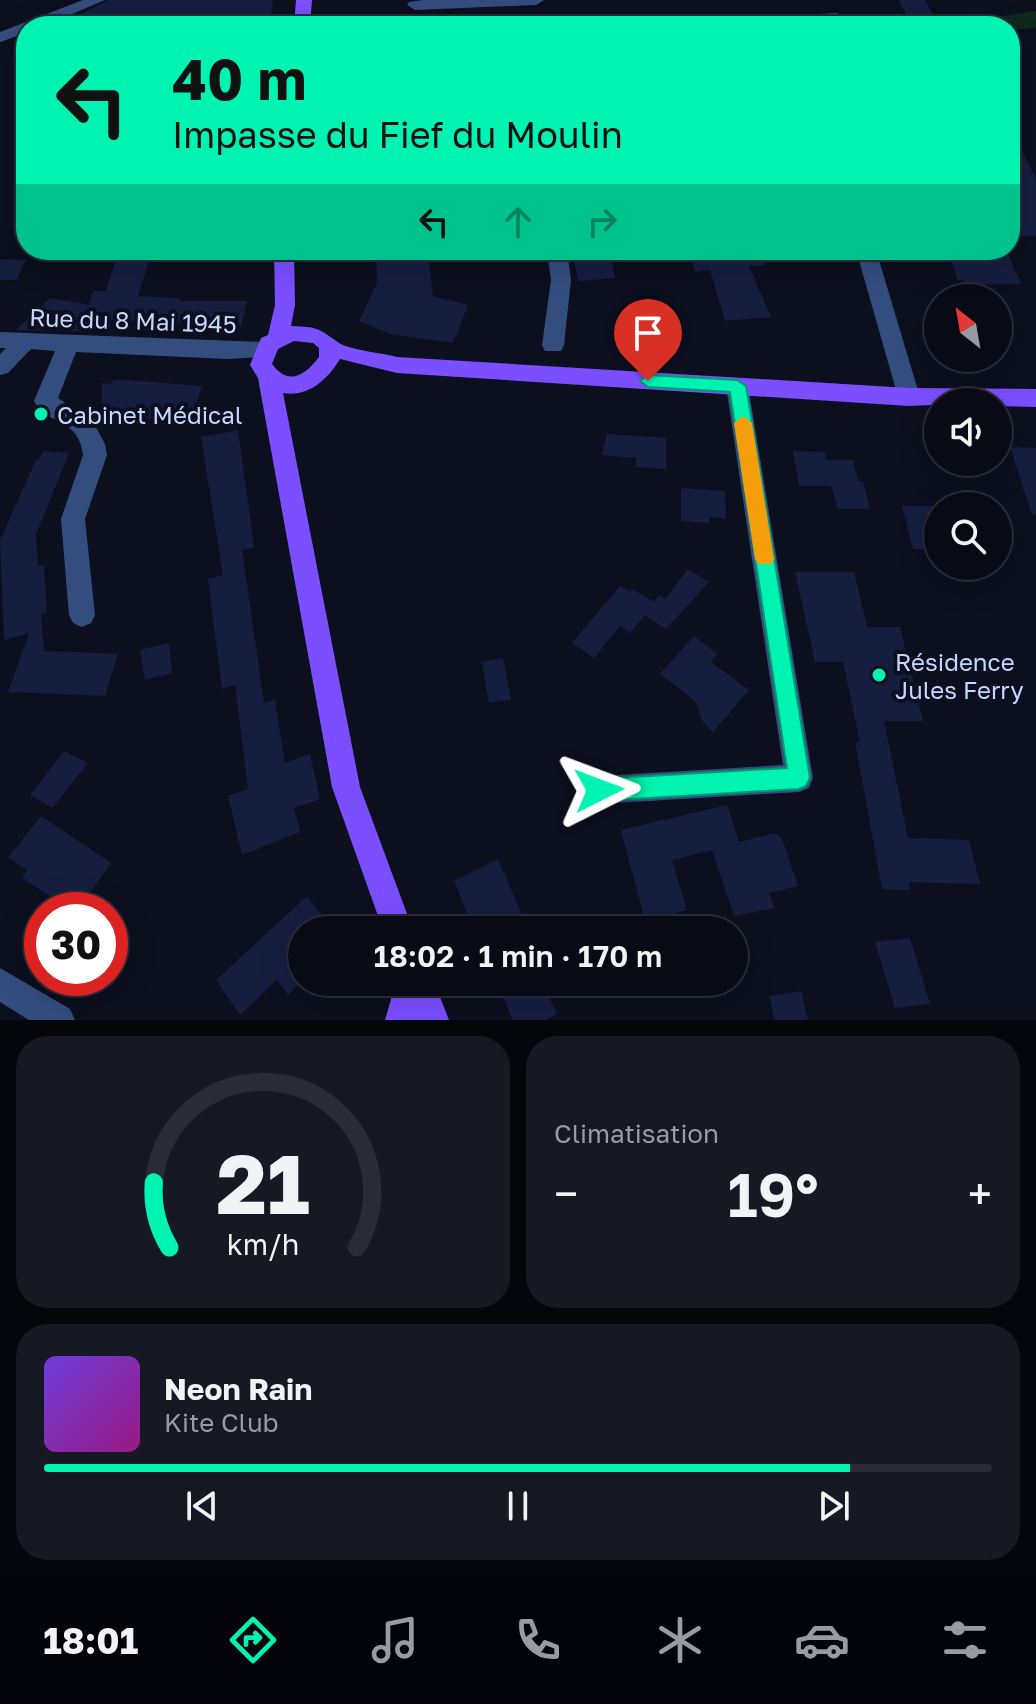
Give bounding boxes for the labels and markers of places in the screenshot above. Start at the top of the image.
pin [614,299,682,381]
place label: Cabinet Médical [57,400,242,429]
marker: Cabinet Médical [32,405,50,423]
place label: Résidence Jules Ferry [895,647,1024,704]
marker: Résidence Jules Ferry [870,666,888,684]

